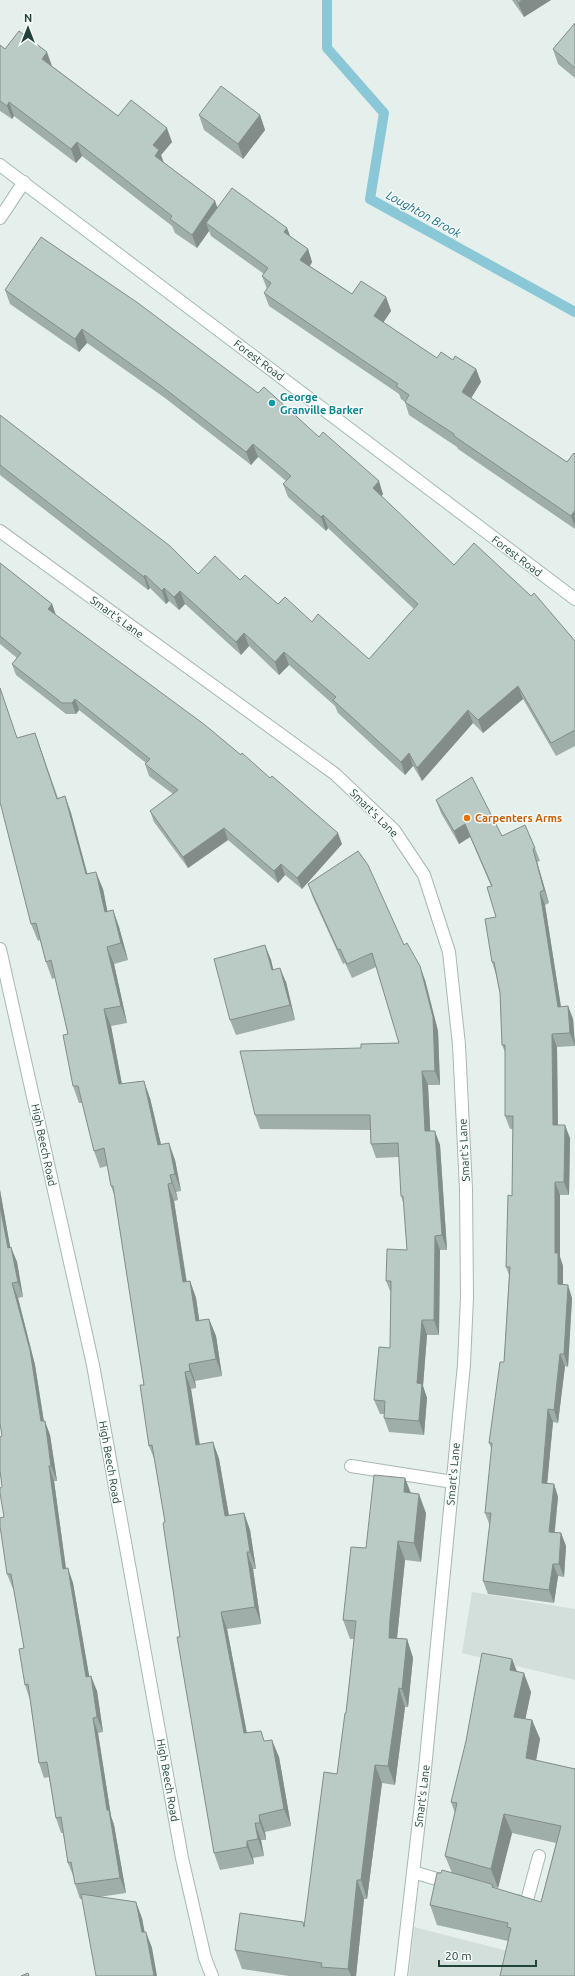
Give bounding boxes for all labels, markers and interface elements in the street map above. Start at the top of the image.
north arrow [8,8,48,48]
text: N [24,12,32,24]
water label: Loughton Brook [384,188,464,240]
street label: Forest Road [232,337,286,383]
place label: George Granville Barker [280,391,364,416]
marker: George Granville Barker [267,398,277,408]
street label: Forest Road [490,533,544,579]
street label: Smart's Lane [88,594,146,640]
street label: Smart's Lane [347,786,401,840]
place label: Carpenters Arms [475,812,562,824]
marker: Carpenters Arms [462,813,472,823]
street label: High Beech Road [29,1103,59,1187]
street label: Smart's Lane [456,1118,472,1182]
street label: High Beech Road [97,1420,123,1504]
street label: Smart's Lane [444,1442,462,1506]
street label: High Beech Road [155,1738,181,1822]
street label: Smart's Lane [412,1764,432,1828]
scale bar [439,1942,536,1968]
text: 20 m [445,1949,472,1962]

